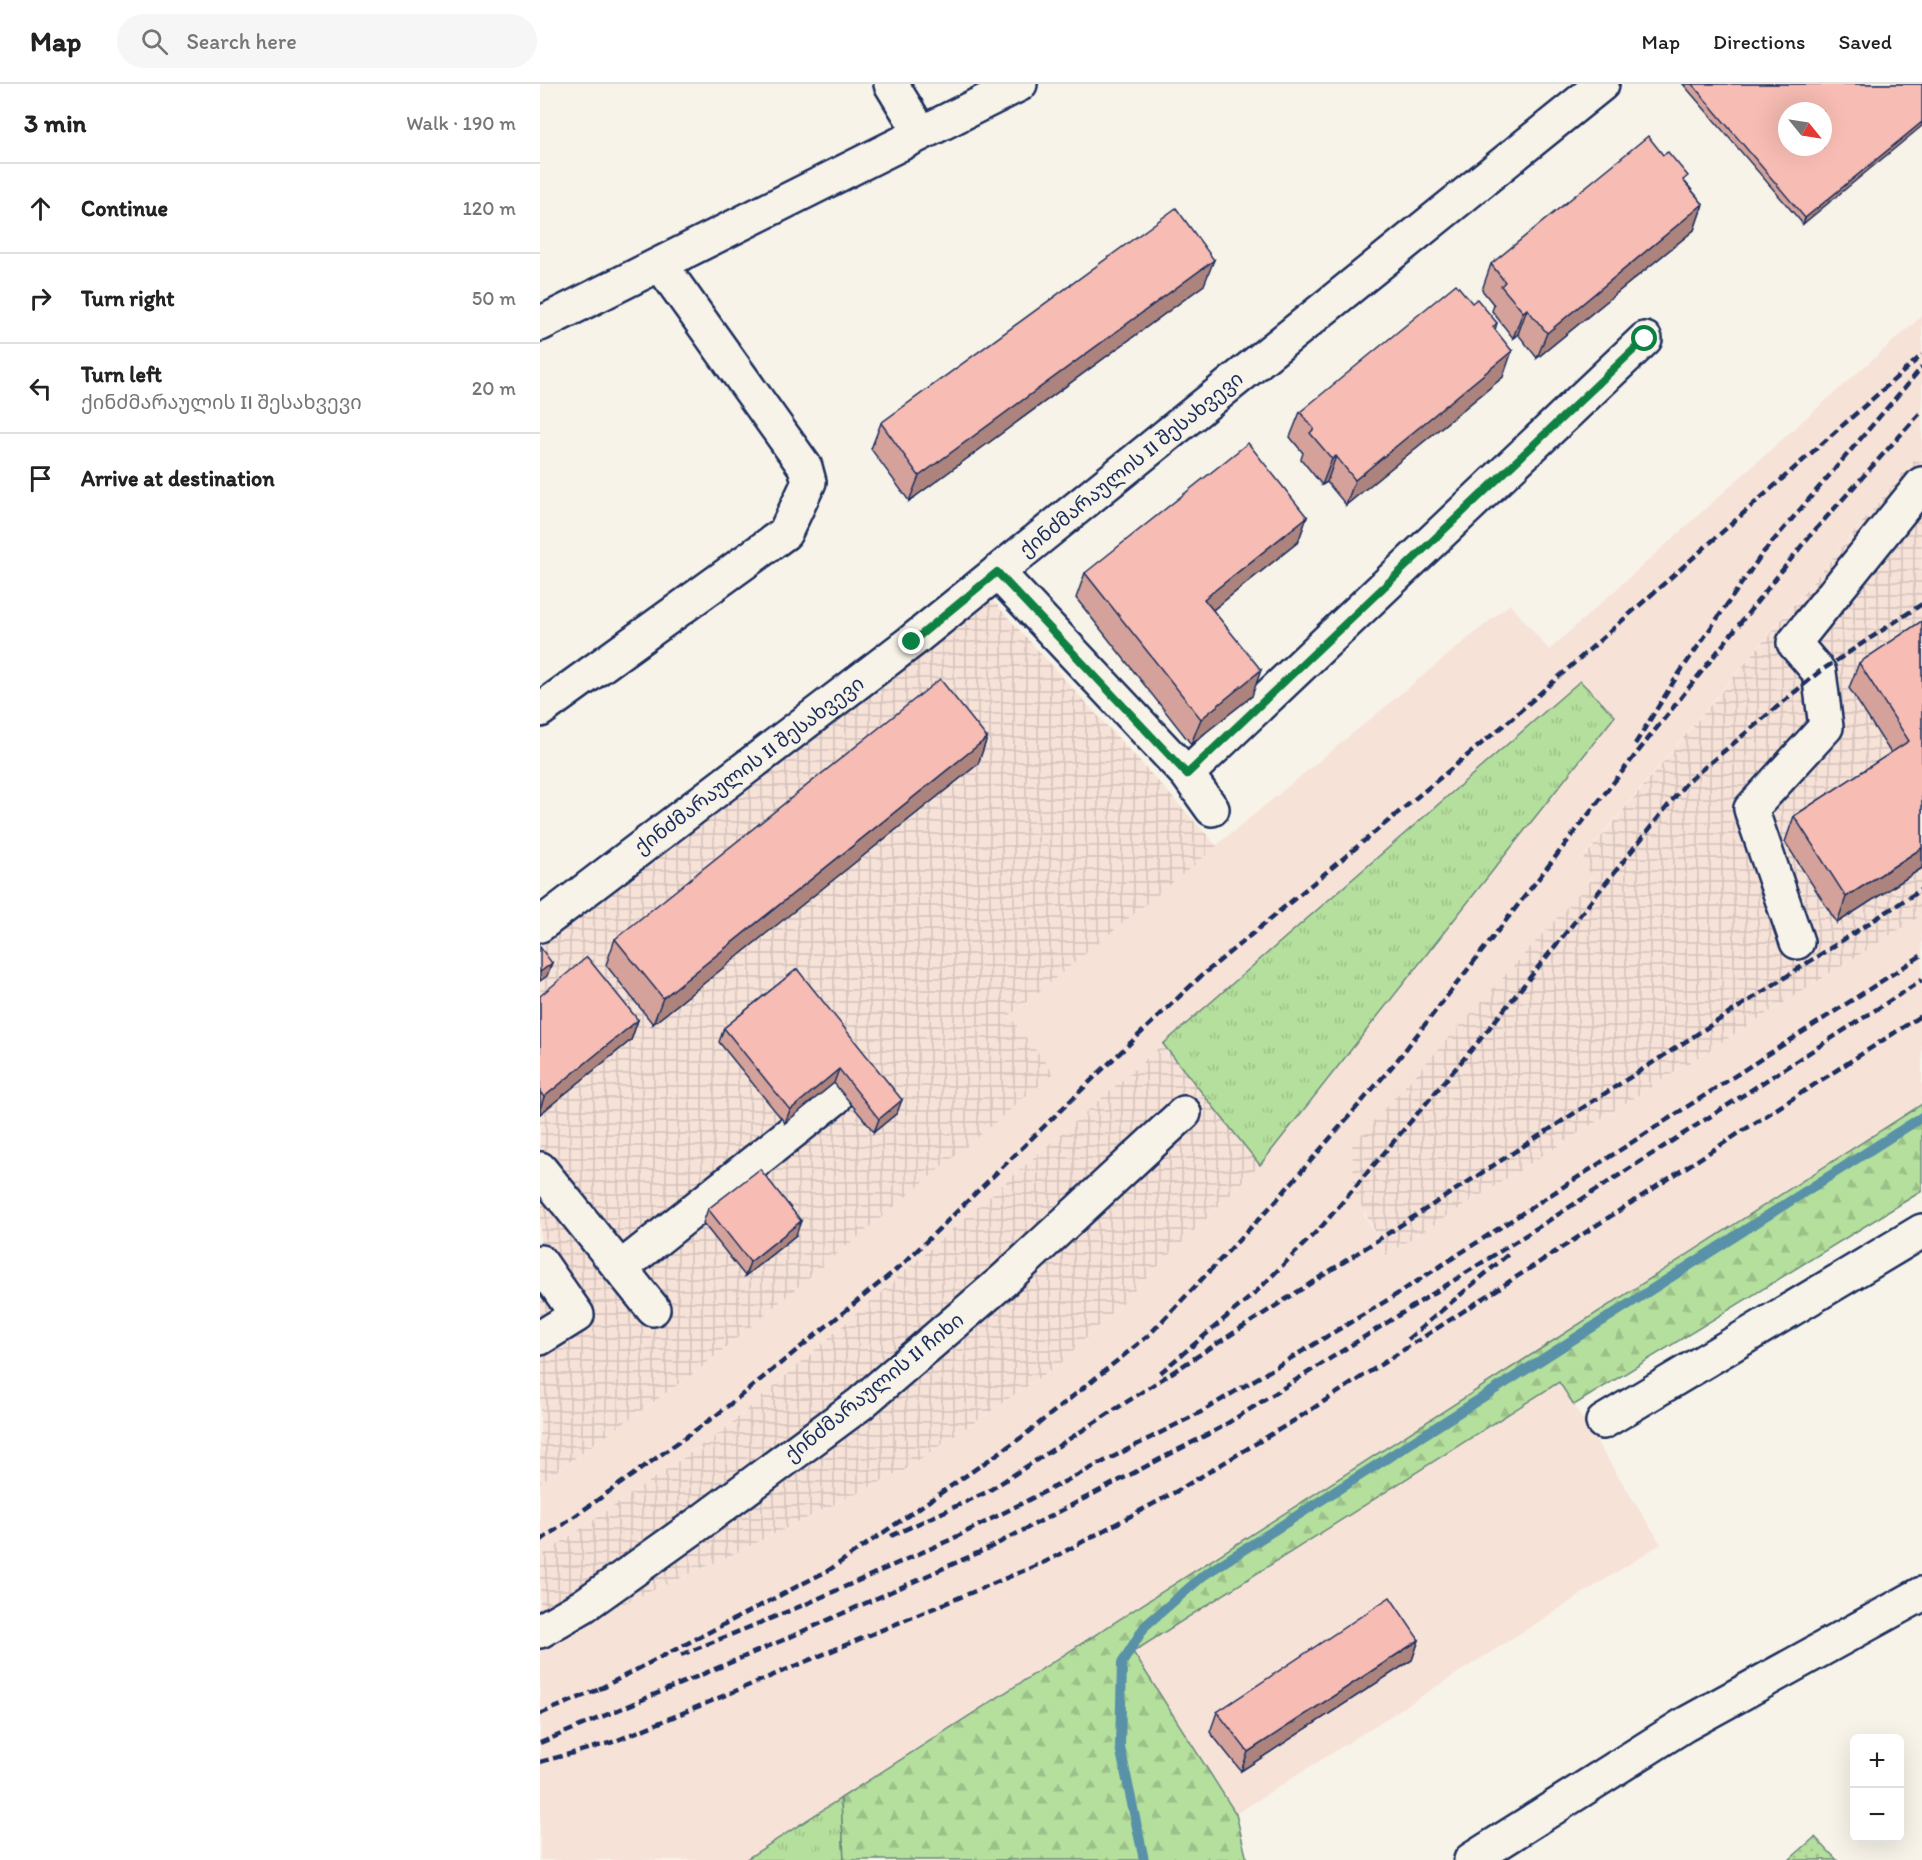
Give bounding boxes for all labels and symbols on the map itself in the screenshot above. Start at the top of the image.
north arrow [1778,102,1832,156]
route start [1631,325,1657,351]
street label: ქინძმარაულის II შესახვევი [1014,366,1248,562]
route end [898,628,924,654]
street label: ქინძმარაულის II შესახვევი [630,671,869,860]
street label: ქინძმარაულის II ჩიხი [780,1307,969,1467]

